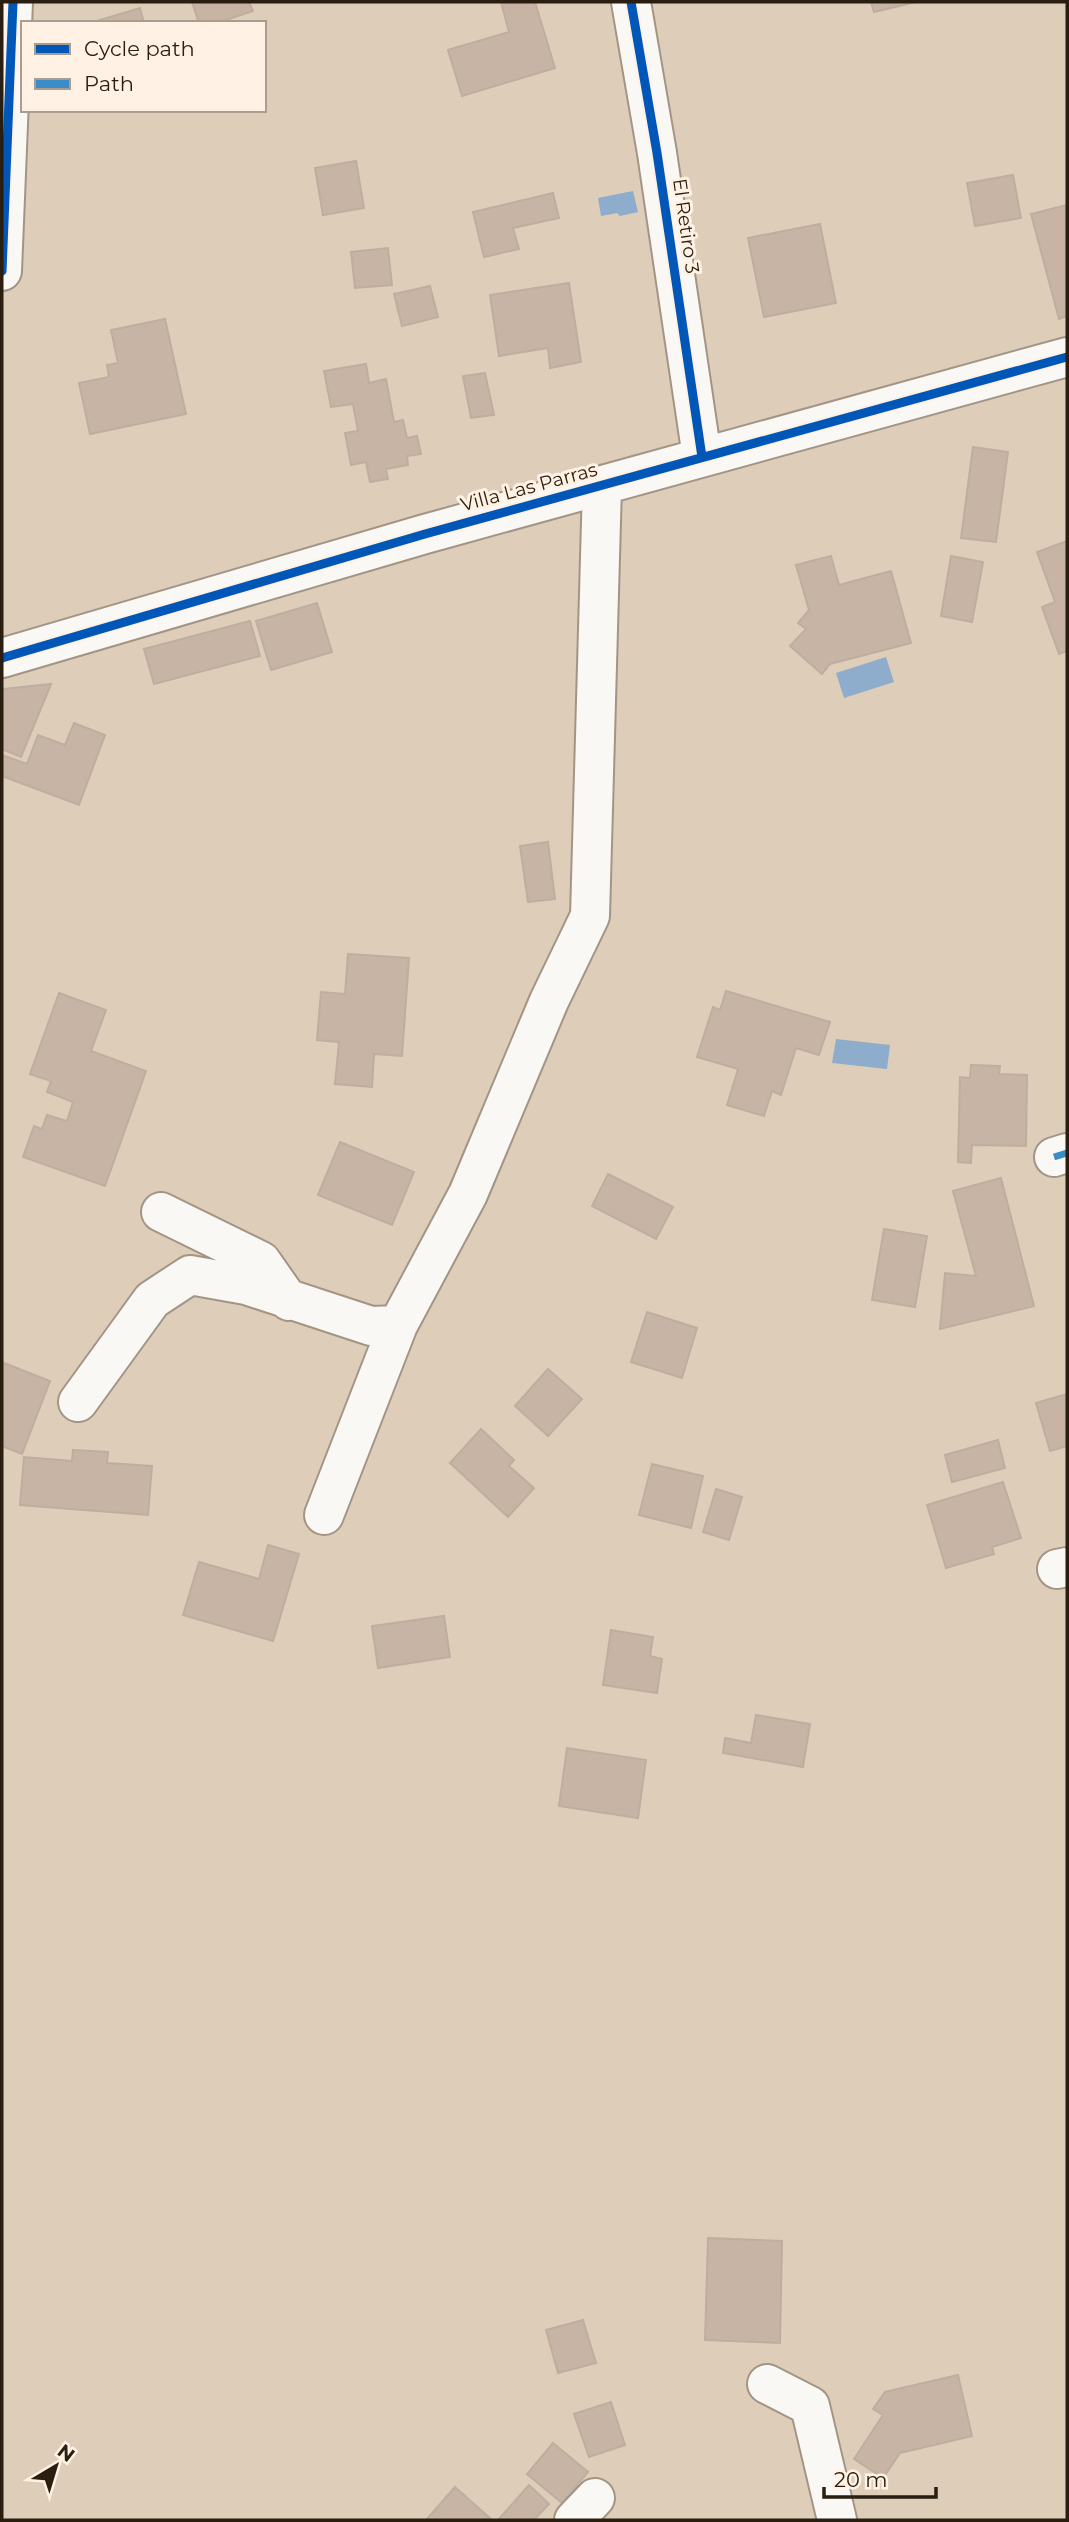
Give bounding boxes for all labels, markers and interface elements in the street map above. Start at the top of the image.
legend [21,21,266,112]
text: Cycle path [84,36,195,61]
text: Path [84,71,134,96]
street label: El Retiro 3 [668,177,704,275]
street label: Villa Las Parras [458,458,600,516]
north arrow [21,2431,91,2501]
text: N [53,2439,79,2467]
scale bar [824,2456,936,2500]
text: 20 m [834,2467,888,2492]

